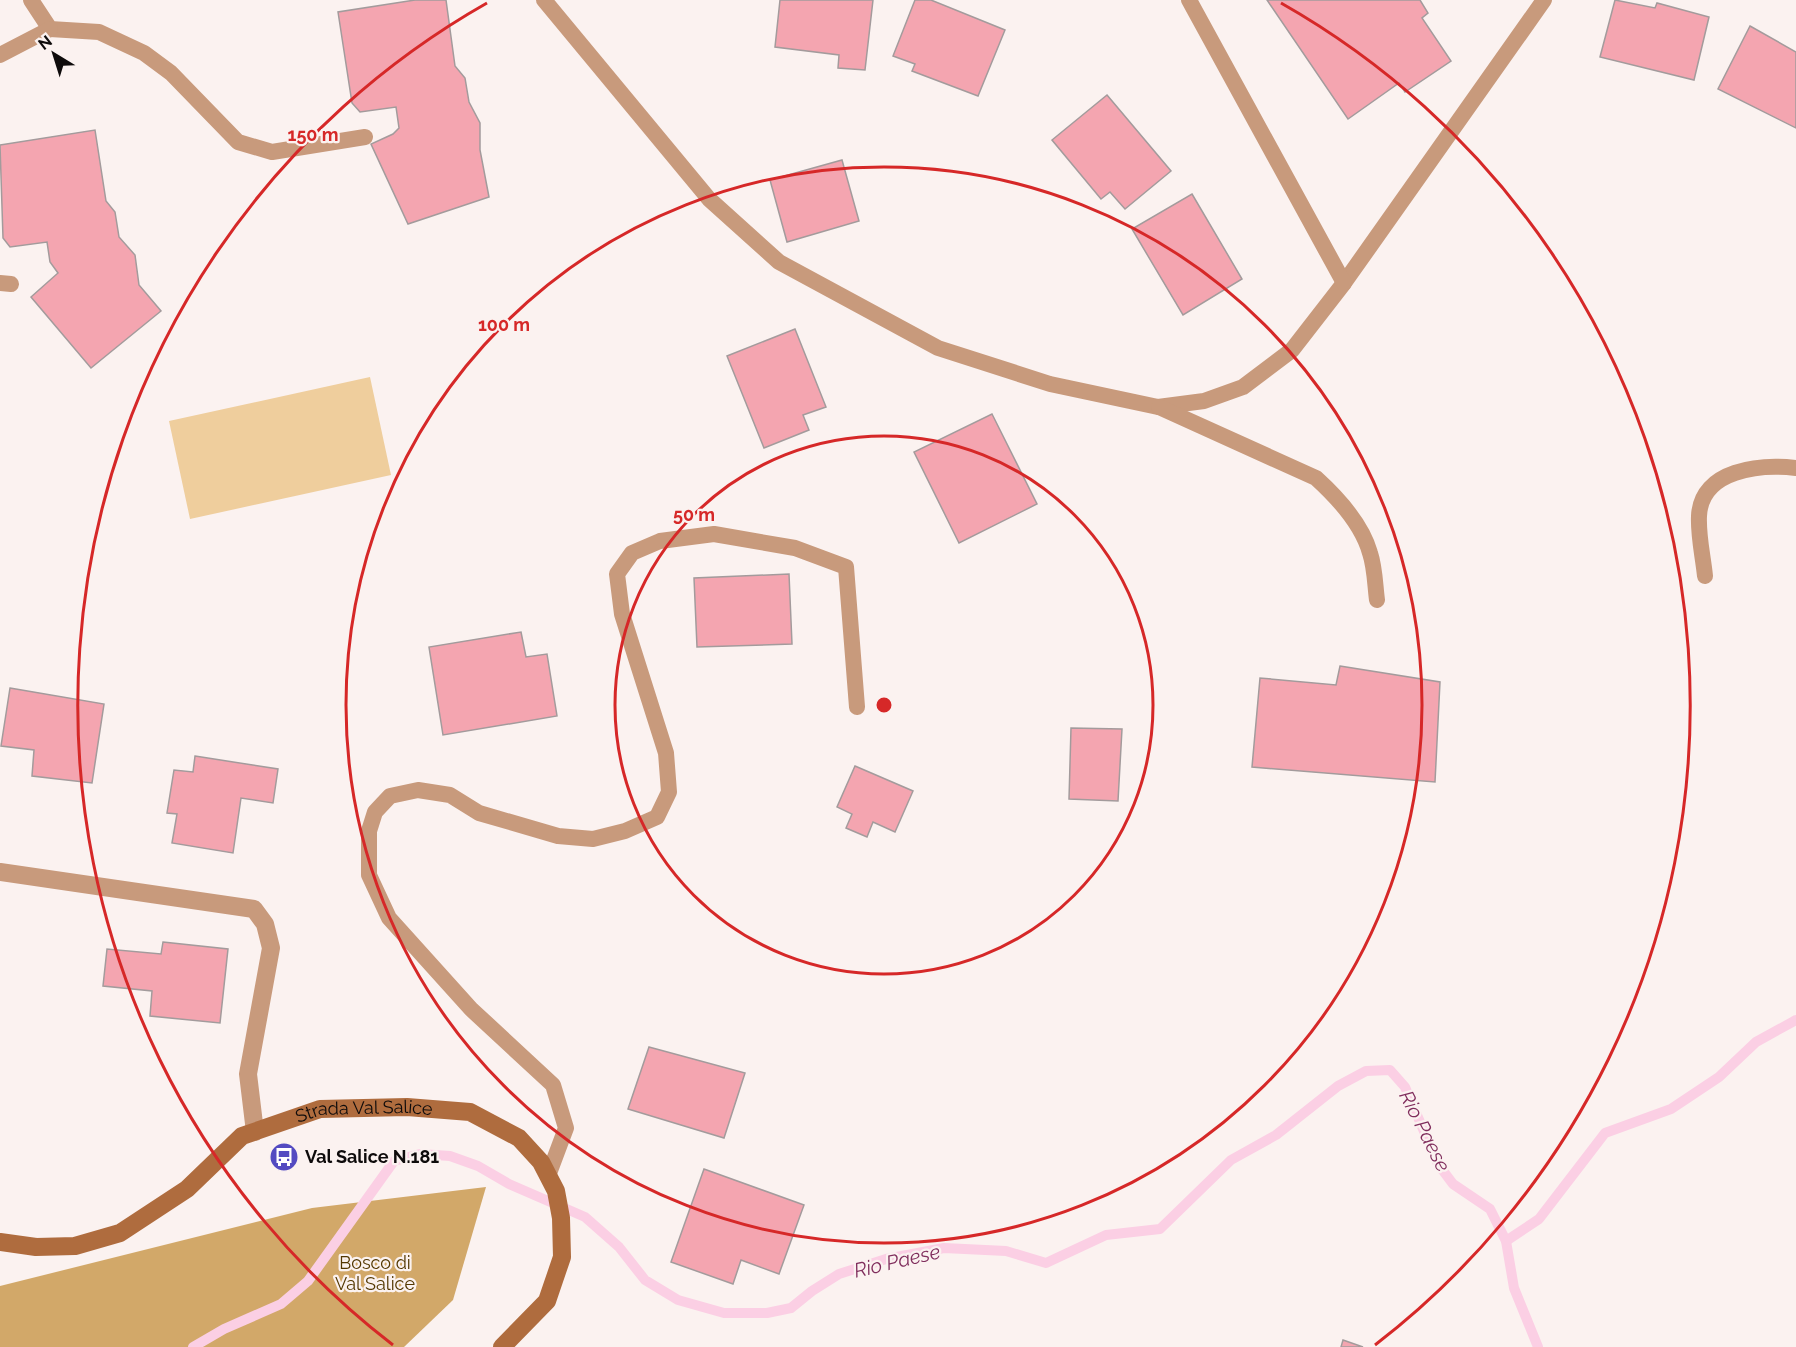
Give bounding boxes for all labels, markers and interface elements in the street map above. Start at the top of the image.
north arrow [24,24,84,84]
text: N [34,31,56,54]
text: 150 m [288,124,339,145]
text: 100 m [478,314,530,335]
text: 50 m [673,504,715,525]
centre of rings [874,695,894,715]
water label: Rio Paese [1394,1086,1456,1176]
street label: Strada Val Salice [293,1096,434,1127]
bus stop icon: Val Salice N.181 [268,1141,300,1173]
place label: Val Salice N.181 [305,1146,439,1167]
water label: Rio Paese [852,1239,943,1283]
park label: Bosco di Val Salice [335,1252,415,1294]

